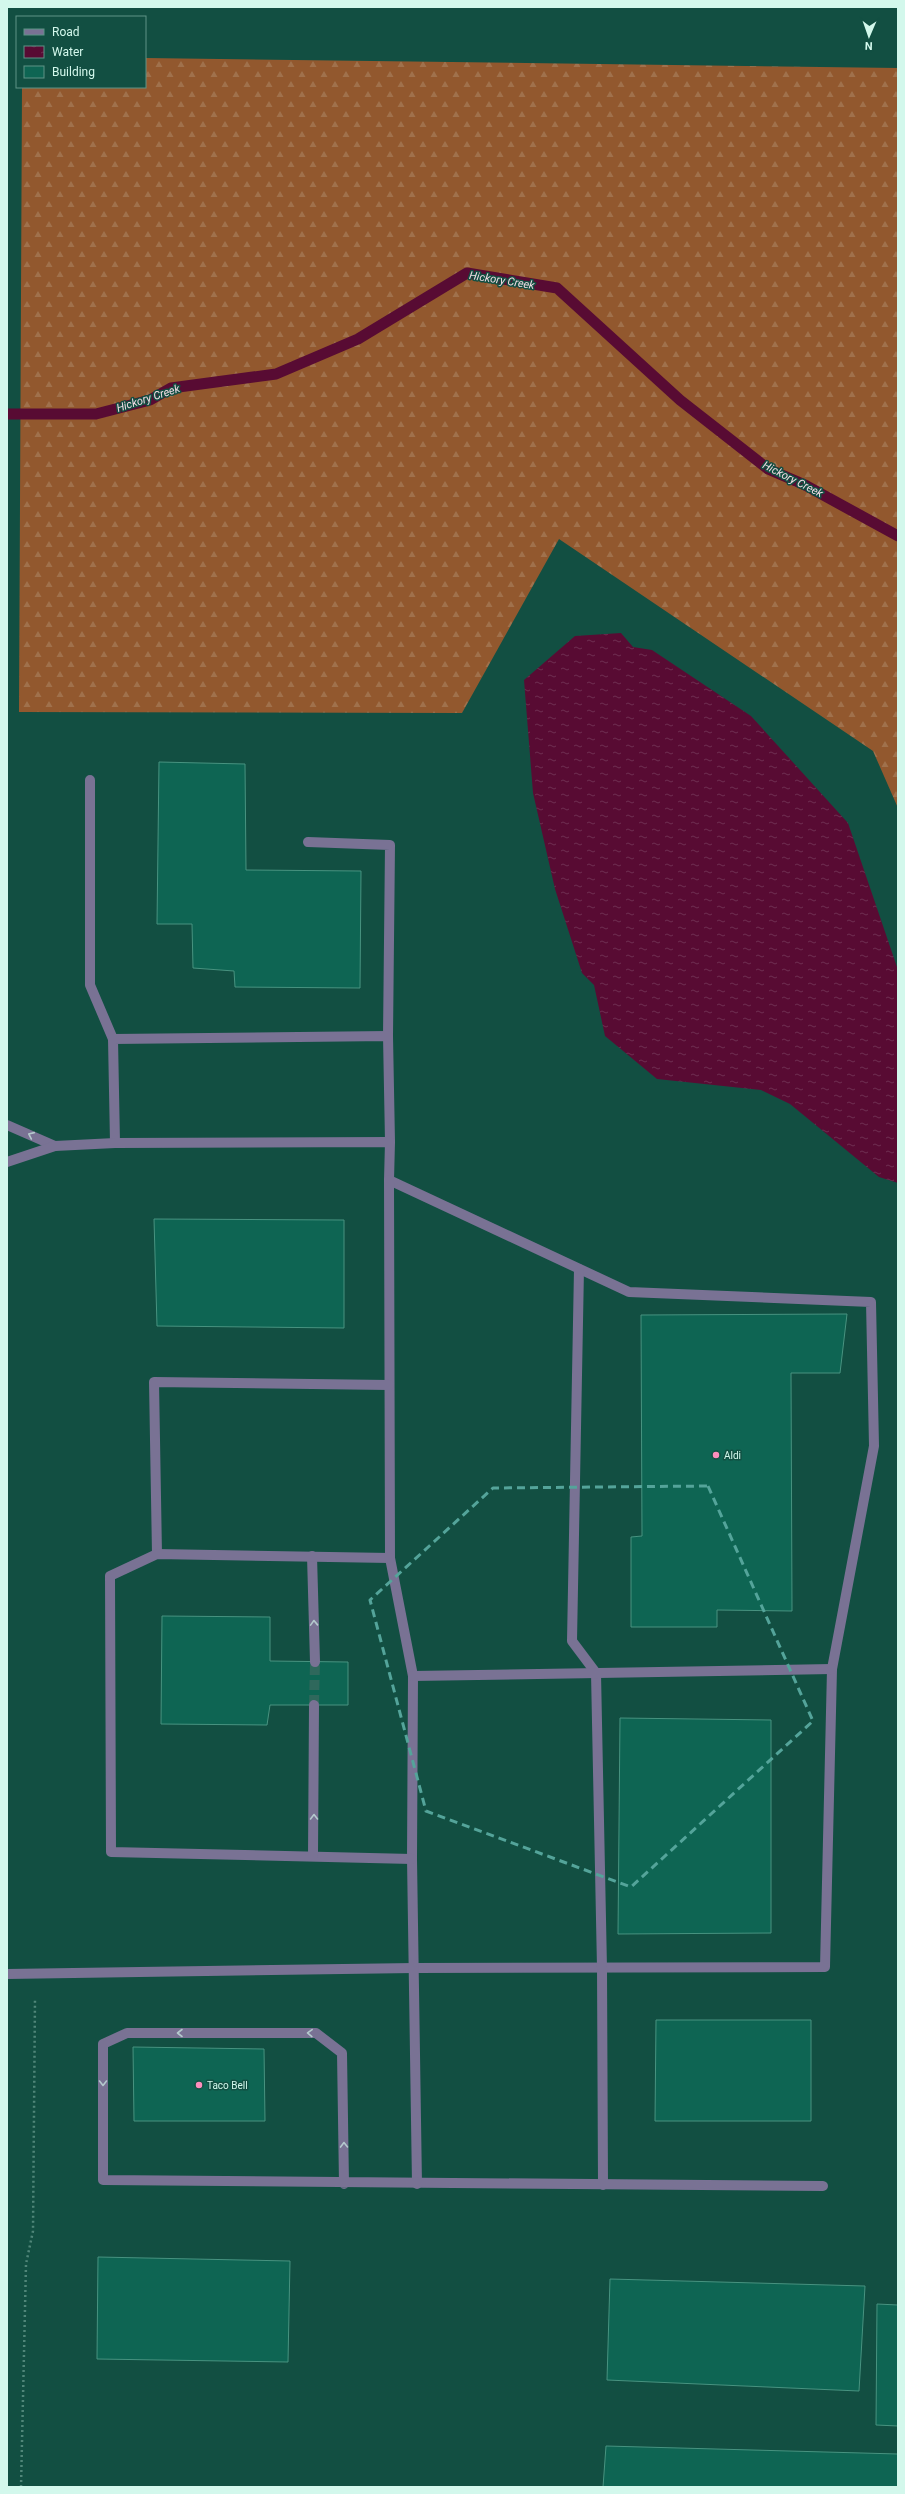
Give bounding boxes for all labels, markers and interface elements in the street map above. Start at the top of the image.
legend [16,16,146,88]
north arrow [849,16,889,56]
text: Road [52,25,80,39]
text: N [864,39,873,52]
text: Water [52,45,83,59]
text: Building [52,65,95,79]
water label: Hickory Creek [468,269,536,292]
water label: Hickory Creek [115,382,182,415]
water label: Hickory Creek [760,459,826,500]
one-way arrow [27,1132,34,1140]
marker: Aldi [711,1450,721,1460]
place label: Aldi [724,1450,741,1461]
one-way arrow [309,1620,318,1626]
one-way arrow [310,1814,318,1820]
one-way arrow [177,2029,183,2037]
one-way arrow [307,2029,313,2038]
one-way arrow [99,2080,107,2086]
marker: Taco Bell [194,2080,204,2090]
place label: Taco Bell [207,2080,248,2091]
one-way arrow [339,2142,348,2148]

